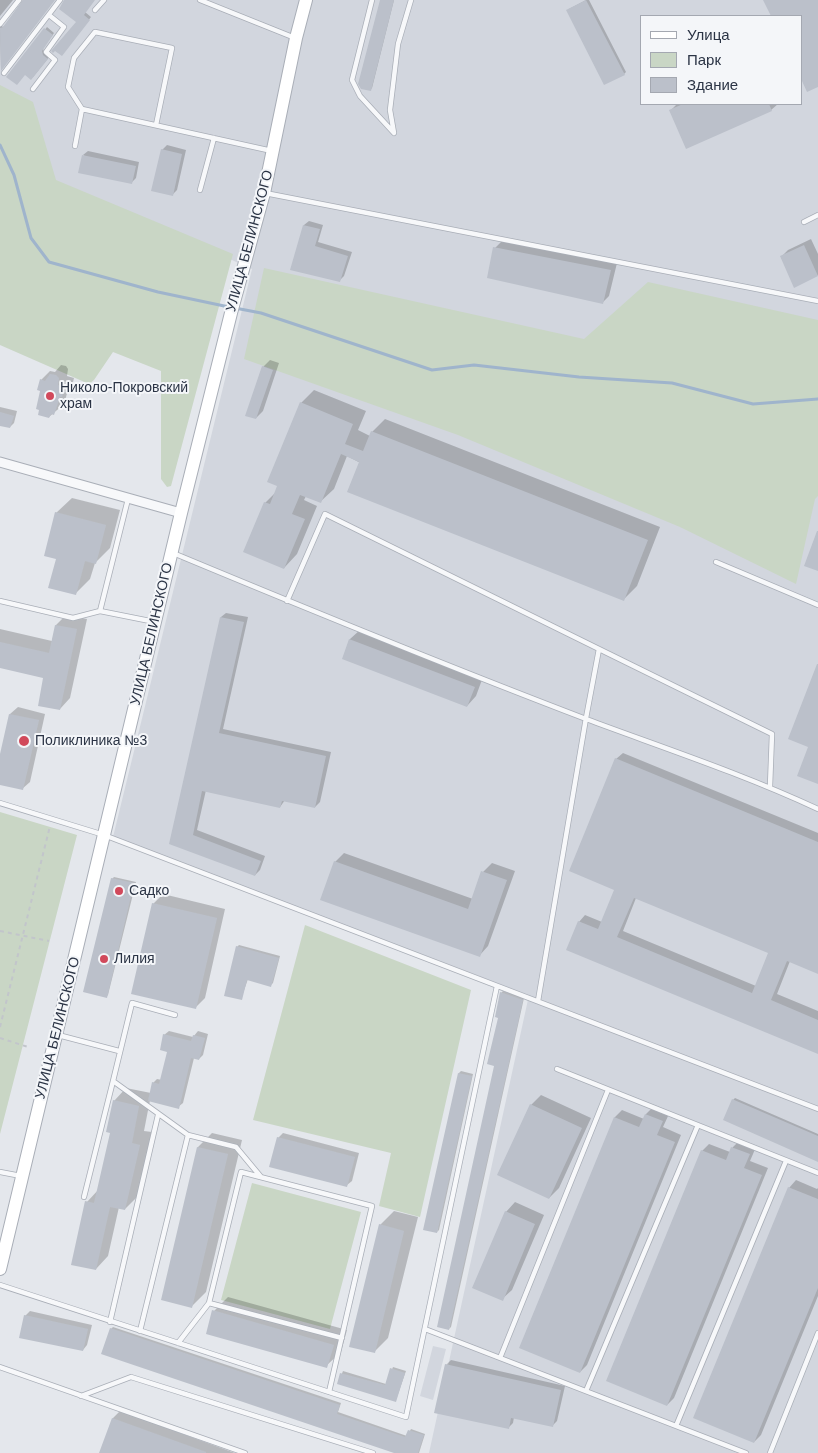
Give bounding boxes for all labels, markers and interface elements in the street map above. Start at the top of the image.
legend [640,15,803,105]
text: Улица [687,26,730,43]
text: Парк [687,51,721,68]
text: Здание [687,76,738,93]
street label: УЛИЦА БЕЛИНСКОГО [223,168,277,314]
place label: Николо-Покровский храм [60,380,188,412]
marker: Николо-Покровский храм [44,390,56,402]
street label: УЛИЦА БЕЛИНСКОГО [127,561,177,707]
place label: Поликлиника №3 [35,733,147,749]
marker: Поликлиника №3 [17,734,31,748]
place label: Садко [129,883,169,899]
marker: Садко [113,885,125,897]
place label: Лилия [114,951,155,967]
marker: Лилия [98,953,110,965]
street label: УЛИЦА БЕЛИНСКОГО [32,955,84,1101]

